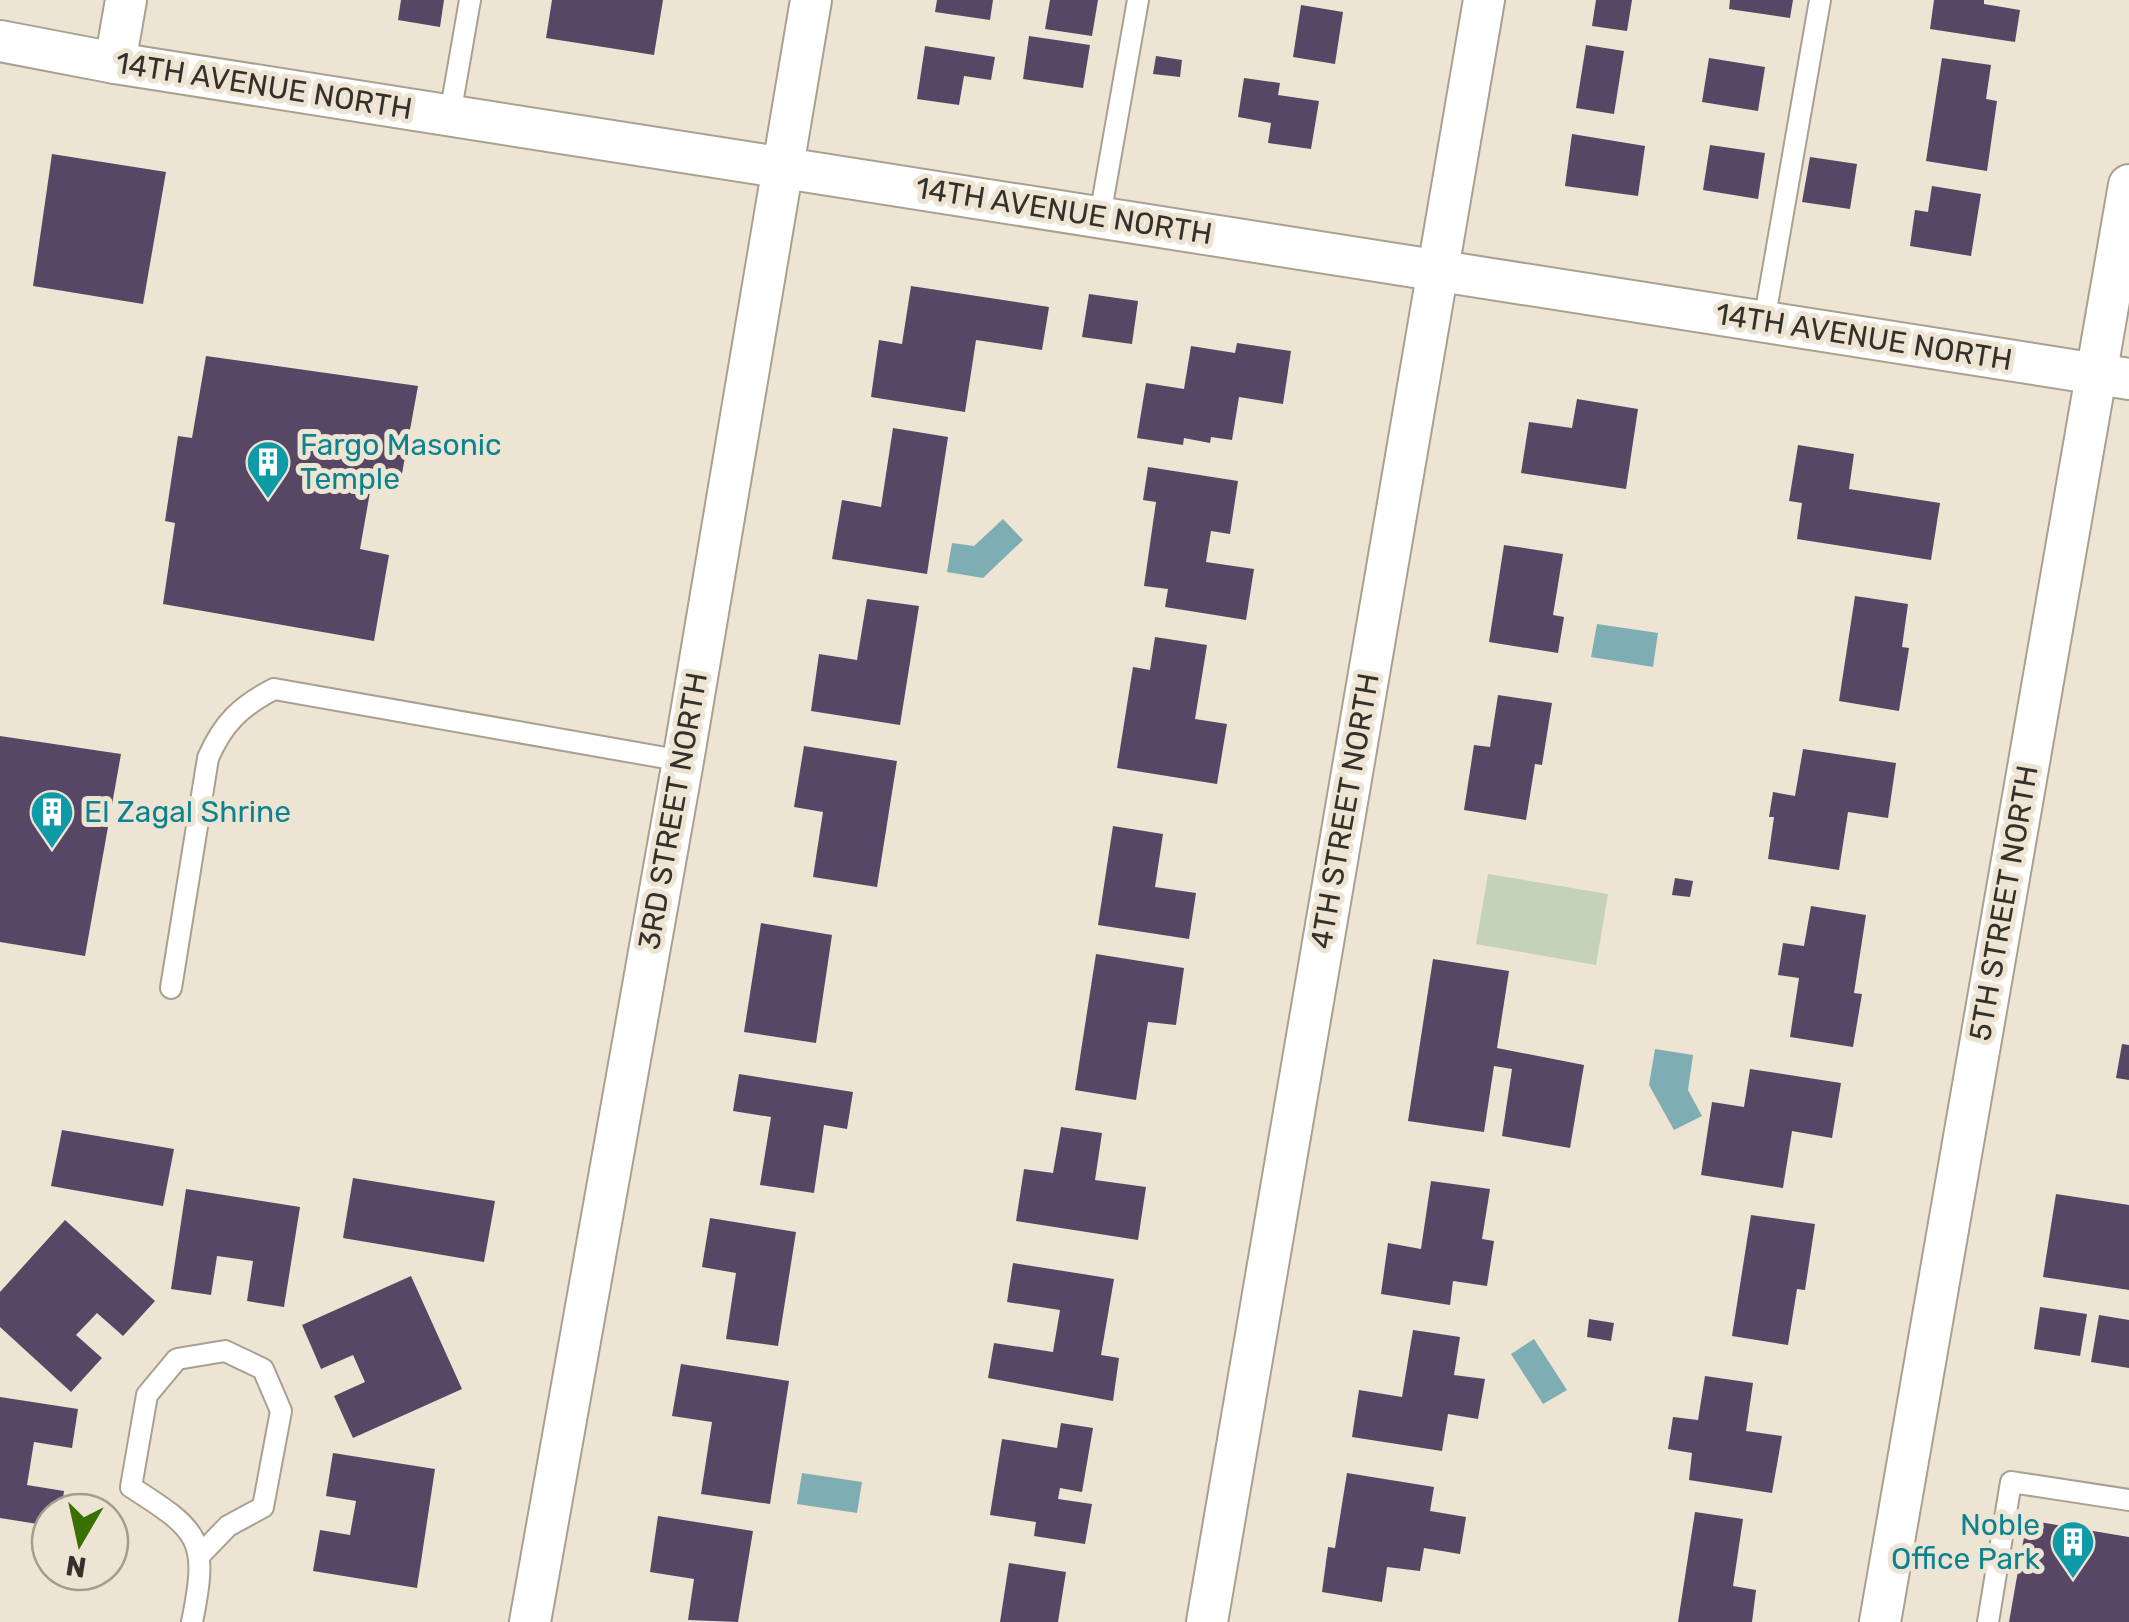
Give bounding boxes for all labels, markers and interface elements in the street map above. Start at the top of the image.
street label: 14TH AVENUE NORTH [113,45,415,127]
street label: 14TH AVENUE NORTH [913,170,1215,252]
street label: 14TH AVENUE NORTH [1713,296,2015,378]
place label: Fargo Masonic Temple [300,427,502,497]
building icon: Fargo Masonic Temple [245,439,291,500]
street label: 3RD STREET NORTH [631,670,715,952]
street label: 4TH STREET NORTH [1303,670,1387,952]
street label: 5TH STREET NORTH [1962,762,2046,1044]
building icon: El Zagal Shrine [29,789,75,850]
place label: El Zagal Shrine [84,794,291,830]
north arrow [30,1492,130,1592]
place label: Noble Office Park [1891,1507,2041,1577]
building icon: Noble Office Park [2050,1519,2096,1580]
text: N [64,1548,89,1584]

